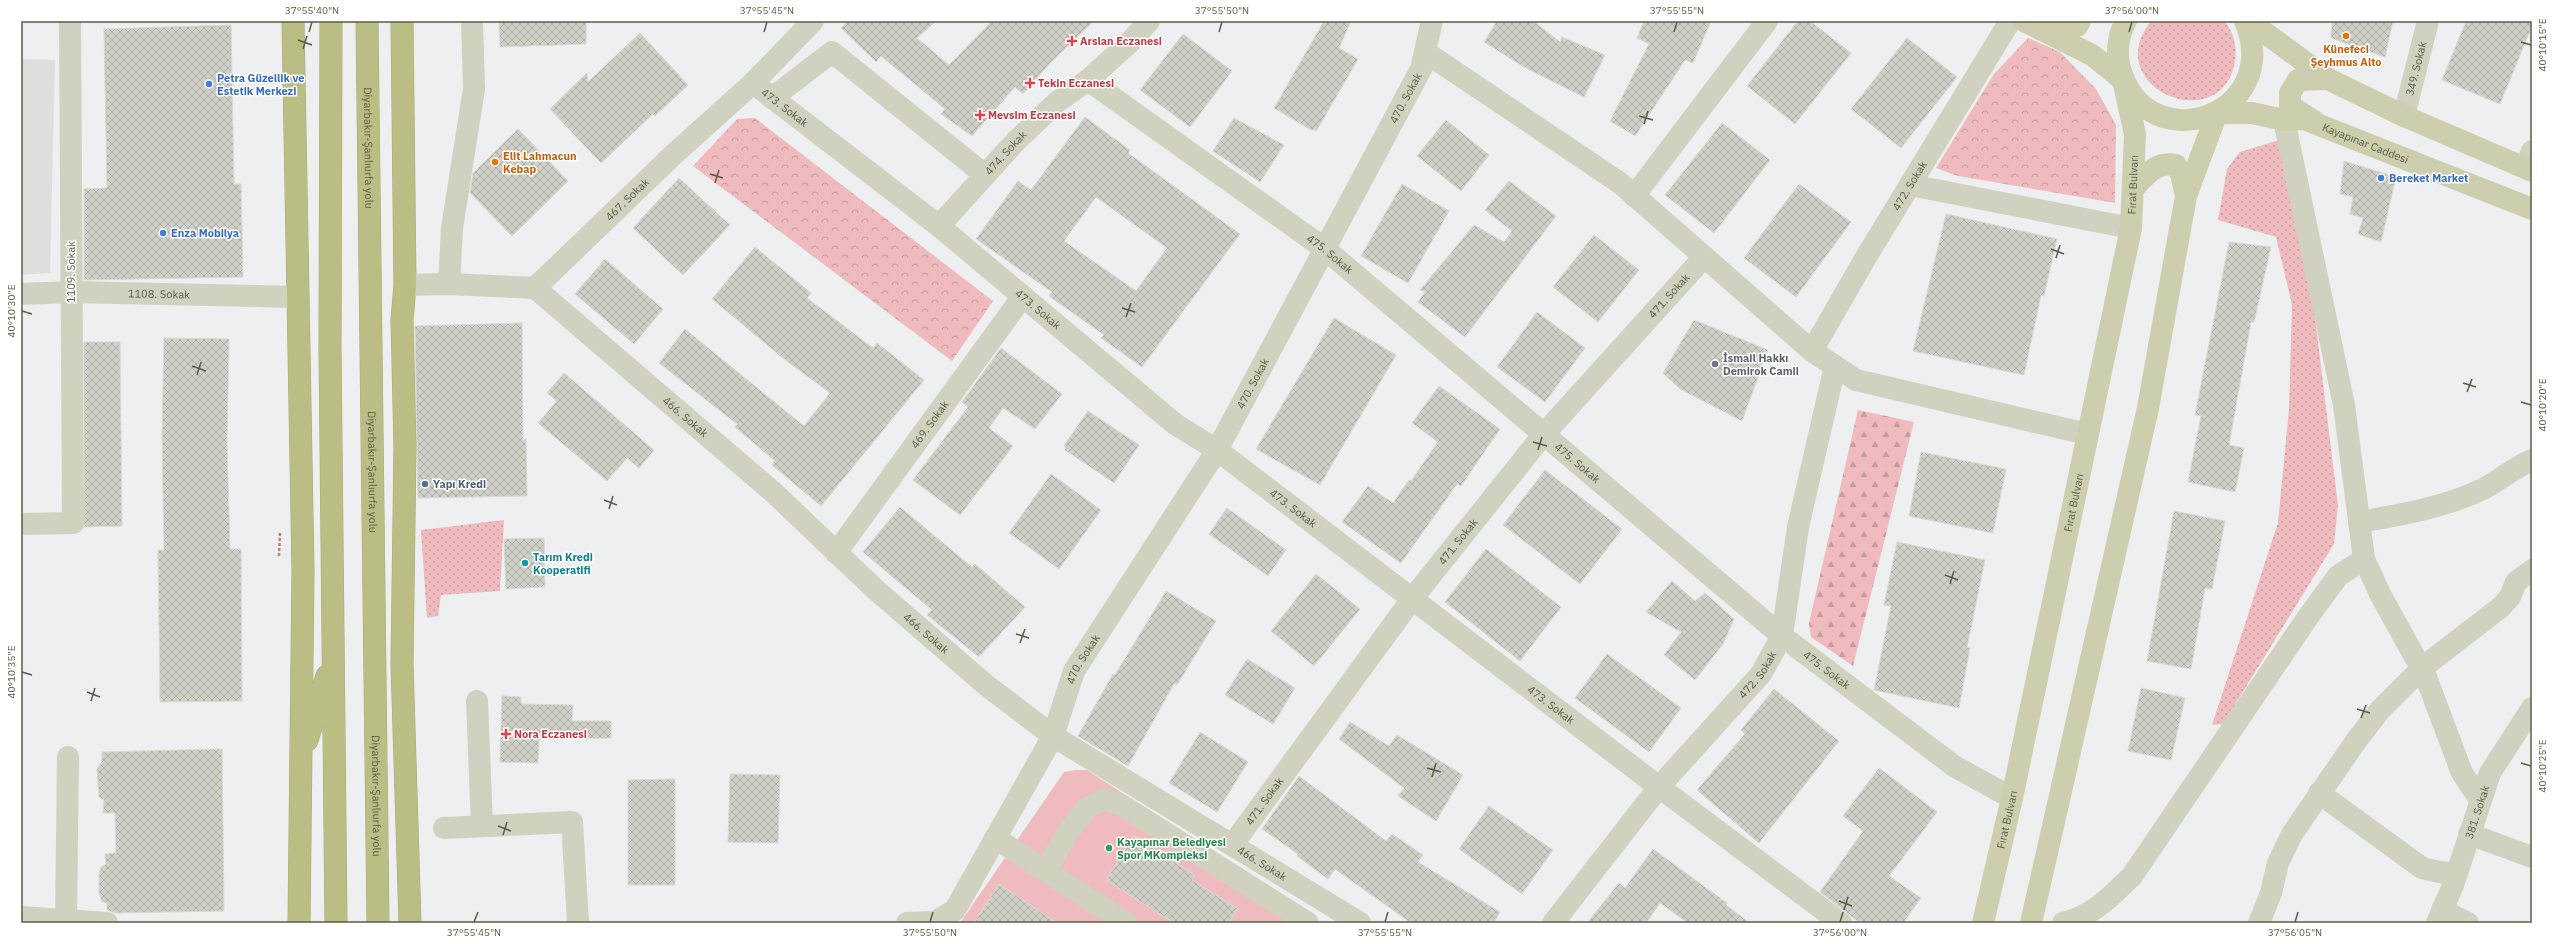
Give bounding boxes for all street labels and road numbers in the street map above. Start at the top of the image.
street label: 349. Sokak [2402,40,2430,97]
street label: 470. Sokak [1386,70,1425,126]
street label: 473. Sokak [758,85,811,130]
street label: Diyarbakır-Şanlıurfa yolu [361,87,376,209]
street label: Kayapınar Caddesi [2320,120,2411,167]
street label: 474. Sokak [982,128,1030,178]
street label: Fırat Bulvarı [2125,155,2141,215]
street label: 472. Sokak [1889,158,1930,213]
street label: 467. Sokak [602,175,652,224]
street label: 475. Sokak [1304,231,1356,277]
street label: 1109. Sokak [64,241,78,303]
street label: 471. Sokak [1645,270,1693,321]
street label: 1108. Sokak [128,286,190,302]
street label: 473. Sokak [1012,286,1064,332]
street label: 470. Sokak [1233,356,1272,411]
street label: 466. Sokak [660,393,711,440]
street label: 469. Sokak [908,398,952,451]
street label: Diyarbakır-Şanlıurfa yolu [365,411,380,533]
street label: 475. Sokak [1552,440,1603,486]
street label: Fırat Bulvarı [2061,472,2087,533]
street label: 473. Sokak [1267,486,1320,531]
street label: 471. Sokak [1435,515,1481,568]
street label: 466. Sokak [901,610,952,657]
street label: 470. Sokak [1063,631,1103,686]
street label: 475. Sokak [1800,648,1853,692]
street label: 472. Sokak [1735,649,1779,701]
street label: 473. Sokak [1525,682,1577,727]
street label: Diyarbakır-Şanlıurfa yolu [369,735,384,857]
street label: 471. Sokak [1242,775,1286,828]
street label: 381. Sokak [2462,783,2492,841]
street label: Fırat Bulvarı [1993,789,2020,850]
street label: 466. Sokak [1235,843,1290,884]

